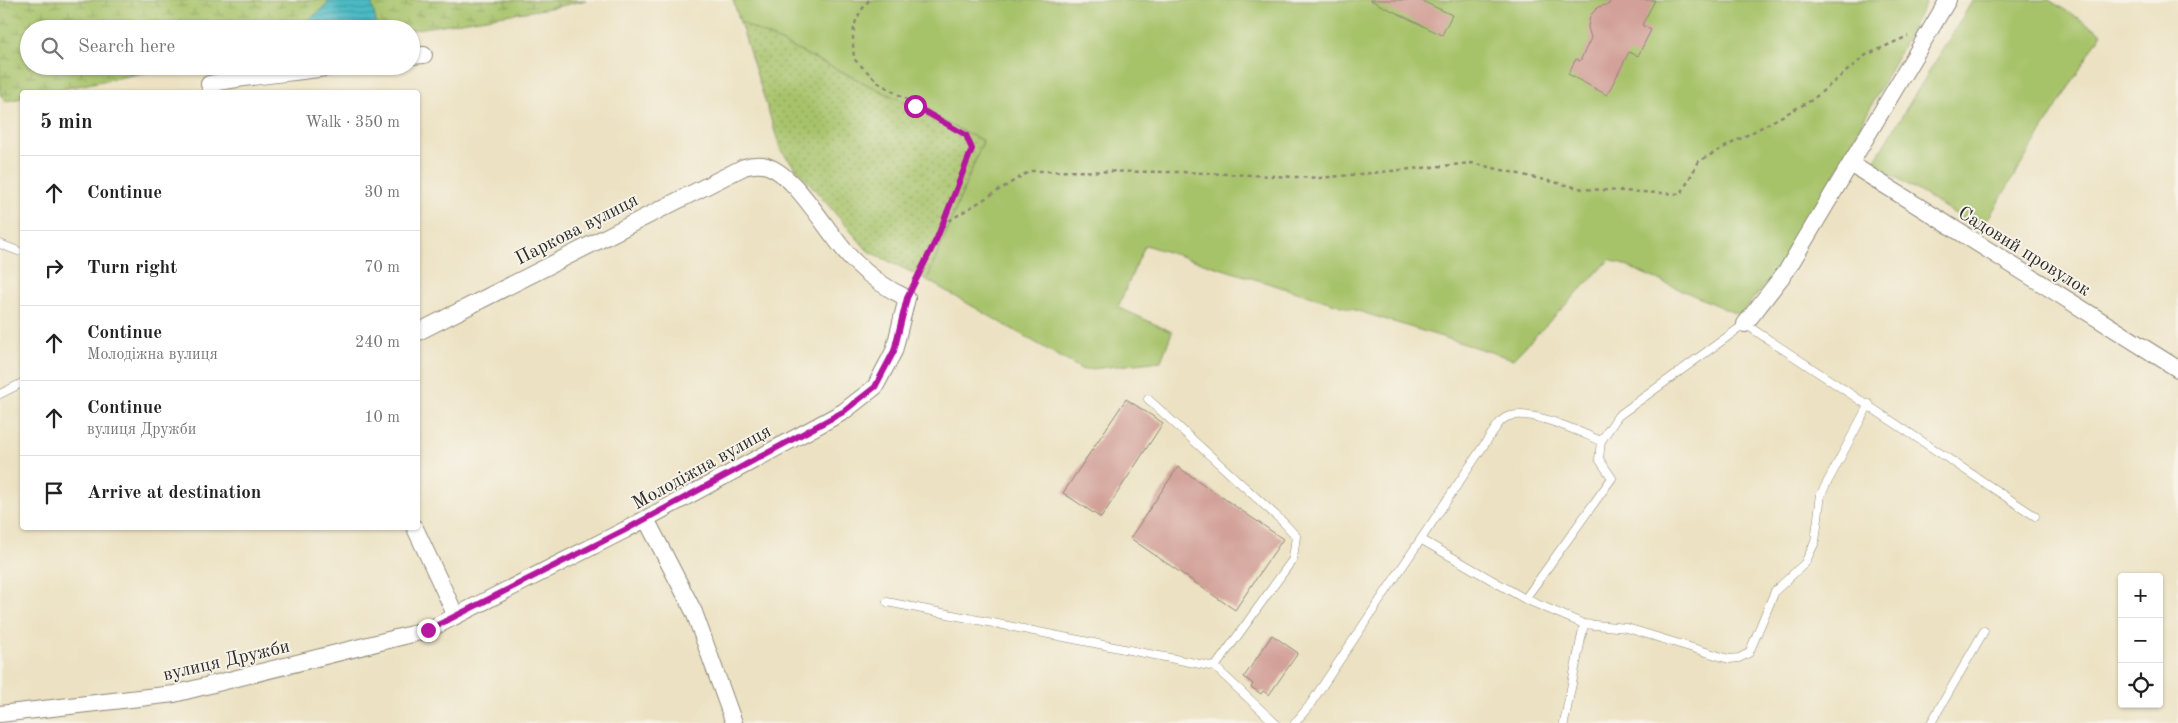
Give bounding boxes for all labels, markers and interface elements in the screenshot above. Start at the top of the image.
search box [20,20,420,75]
icon: search [38,34,66,62]
text: Search here [78,38,175,57]
route start [904,95,927,118]
text: 5 min [40,112,93,133]
text: Walk · 350 m [305,115,400,131]
icon: ahead [40,179,68,207]
text: Continue [87,184,162,203]
text: 30 m [364,185,400,201]
street label: Паркова вулиця [513,191,642,269]
street label: Садовий провулок [1954,204,2094,301]
icon: right [40,254,68,282]
text: Turn right [87,259,177,278]
text: 70 m [364,260,400,276]
text: Continue [87,324,162,343]
icon: ahead [40,329,68,357]
text: 240 m [355,335,400,351]
text: Молодіжна вулиця [87,347,218,363]
text: Continue [87,399,162,418]
icon: ahead [40,404,68,432]
text: 10 m [364,410,400,426]
text: вулиця Дружби [87,422,196,438]
street label: Молодіжна вулиця [630,422,775,514]
icon: arrive [40,479,68,507]
text: Arrive at destination [87,484,261,503]
map controls [2118,573,2163,708]
button: + [2118,573,2163,618]
button: − [2118,618,2163,663]
route end [417,619,440,642]
street label: вулиця Дружби [161,638,292,685]
button: locate [2118,663,2163,708]

